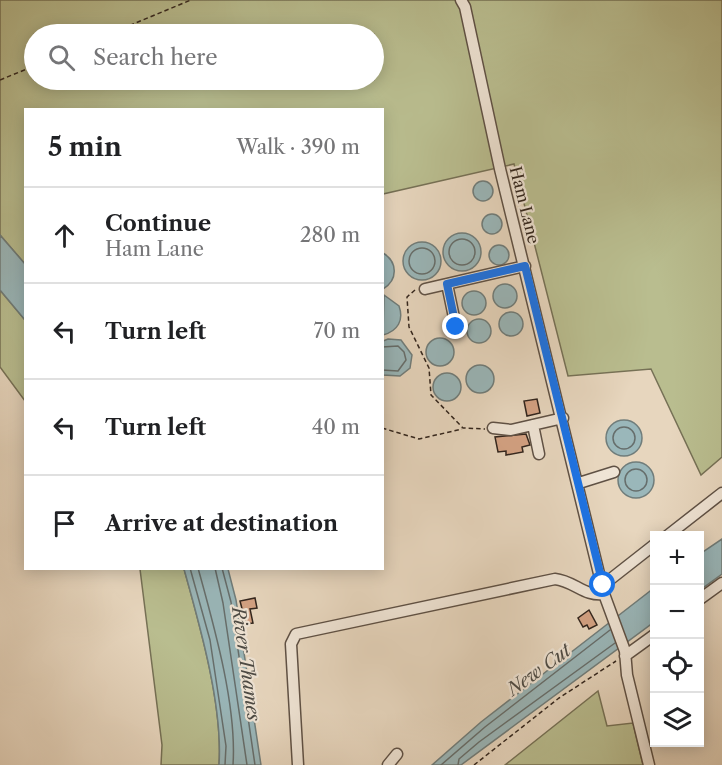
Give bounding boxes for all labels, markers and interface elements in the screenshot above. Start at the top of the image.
search box [24,24,384,90]
icon: search [45,41,78,74]
text: Search here [93,44,218,71]
text: 5 min [48,131,122,163]
text: Walk · 390 m [237,135,360,159]
street label: Ham Lane [506,164,544,246]
text: Continue [105,210,211,237]
icon: ahead [48,219,81,252]
text: 280 m [300,223,360,247]
text: Ham Lane [105,237,204,261]
route end [442,313,468,339]
icon: left [48,315,81,348]
text: Turn left [105,318,206,345]
text: 70 m [314,319,360,343]
icon: left [48,411,81,444]
text: Turn left [105,414,206,441]
text: 40 m [312,415,360,439]
icon: arrive [48,507,81,540]
text: Arrive at destination [105,510,338,537]
map controls [650,531,704,747]
button: + [650,531,704,585]
route start [589,571,615,597]
button: − [650,585,704,639]
water label: River Thames [227,603,265,723]
water label: New Cut [501,639,577,702]
button: locate [650,639,704,693]
button: layers [650,693,704,747]

